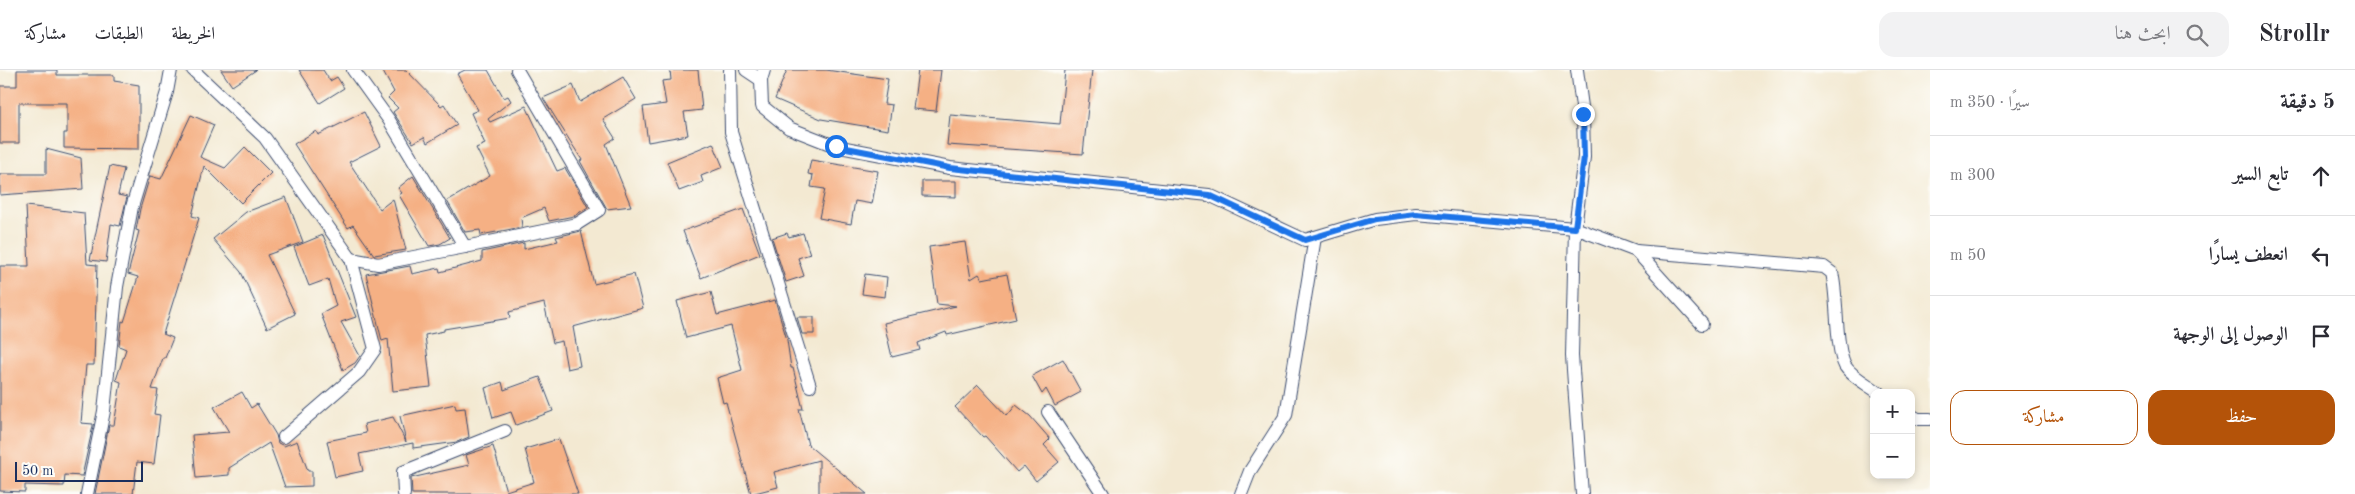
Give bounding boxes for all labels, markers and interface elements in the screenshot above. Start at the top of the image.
search box [1879,12,2229,57]
icon: search [2183,21,2211,49]
text: Strollr [2259,23,2330,47]
text: مشاركة [25,25,66,43]
text: الطبقات [94,25,143,43]
text: الخريطة [171,25,215,43]
text: ابحث هنا [2115,25,2171,44]
text: 5 دقيقة [2280,92,2335,113]
text: سيرًا · 350 m [1950,95,2030,111]
route end [1572,103,1595,126]
route start [825,135,848,158]
icon: ahead [2307,162,2335,190]
text: تابع السير [2233,166,2288,185]
text: 300 m [1950,168,1995,184]
icon: left [2307,242,2335,270]
text: انعطف يسارًا [2209,246,2288,265]
text: 50 m [1950,248,1986,264]
icon: arrive [2307,322,2335,350]
text: الوصول إلى الوجهة [2173,326,2288,345]
map controls [1870,389,1915,479]
button: + [1870,389,1915,434]
button: مشاركة [1950,390,2138,445]
button: حفظ [2148,390,2335,445]
button: − [1870,434,1915,479]
scale bar [15,459,142,482]
text: 50 m [22,464,53,478]

